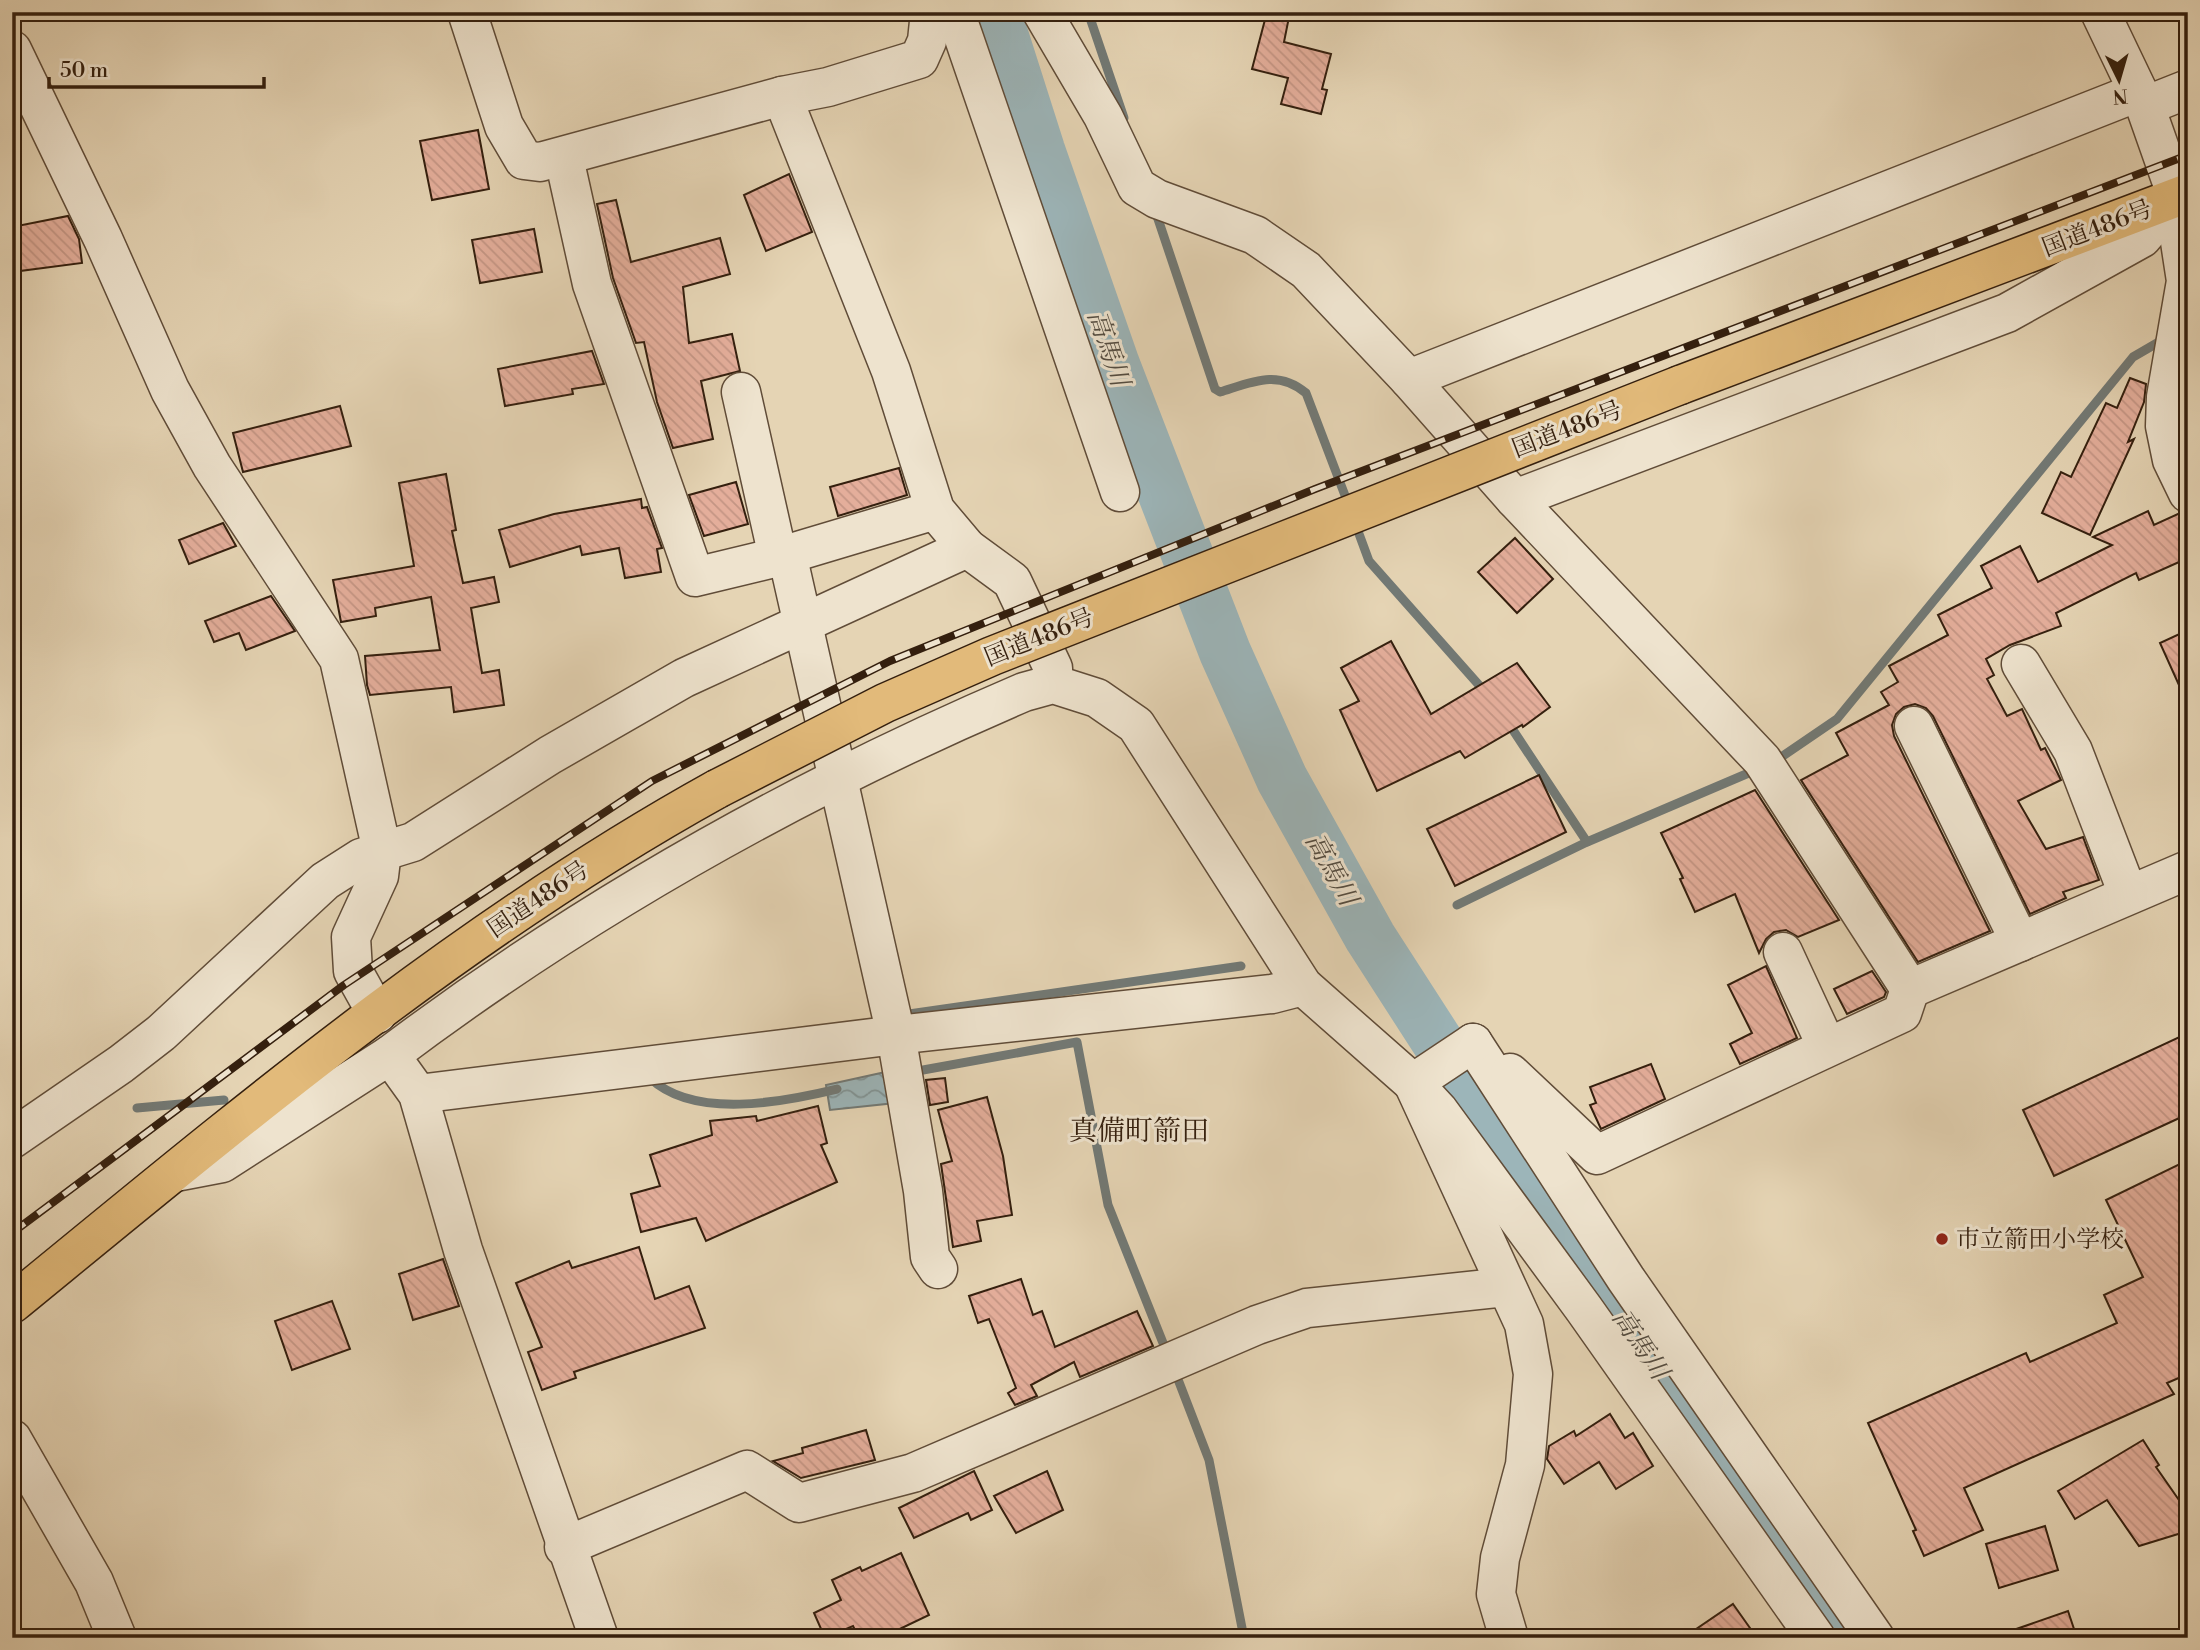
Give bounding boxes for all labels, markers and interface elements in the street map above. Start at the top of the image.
scale bar [49,46,264,90]
north arrow [2084,46,2154,116]
text: 50 m [60,58,108,84]
text: N [2112,83,2129,109]
street label: 国道486号 [2038,194,2157,264]
water label: 高馬川 [1080,306,1137,393]
street label: 国道486号 [1508,395,1627,465]
street label: 国道486号 [980,602,1099,673]
water label: 高馬川 [1298,828,1365,914]
street label: 国道486号 [482,855,595,945]
district label: 真備町箭田 [1069,1114,1209,1149]
place label: 市立箭田小学校 [1956,1225,2124,1255]
marker: 市立箭田小学校 [1934,1231,1950,1247]
water label: 高馬川 [1605,1303,1677,1388]

